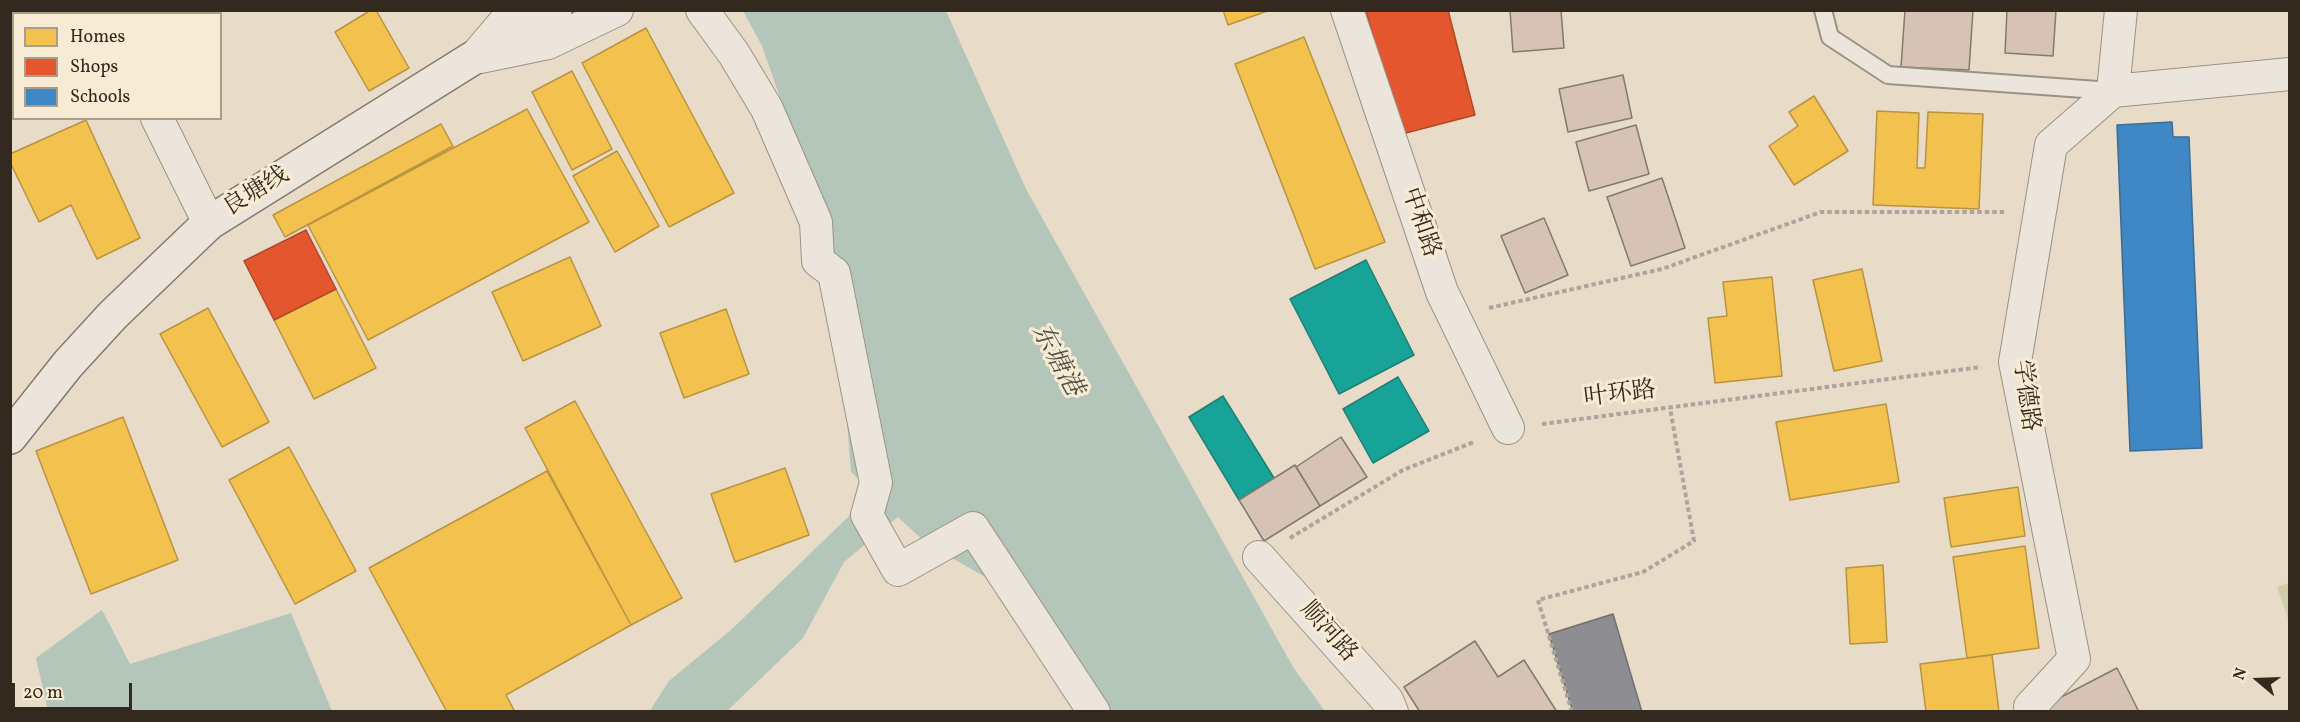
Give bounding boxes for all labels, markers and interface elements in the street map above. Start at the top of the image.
legend [12,12,222,120]
text: Homes [70,25,125,50]
text: Shops [70,55,118,80]
text: Schools [70,85,130,110]
street label: 良塘线 [219,162,295,224]
street label: 中和路 [1394,184,1444,262]
water label: 东塘港 [1022,319,1088,403]
street label: 学德路 [2005,358,2043,434]
street label: 叶环路 [1583,377,1657,415]
street label: 顺河路 [1292,597,1362,669]
north arrow [2228,650,2288,710]
text: N [2229,665,2253,683]
scale bar [15,671,135,709]
text: 20 m [23,681,63,706]

